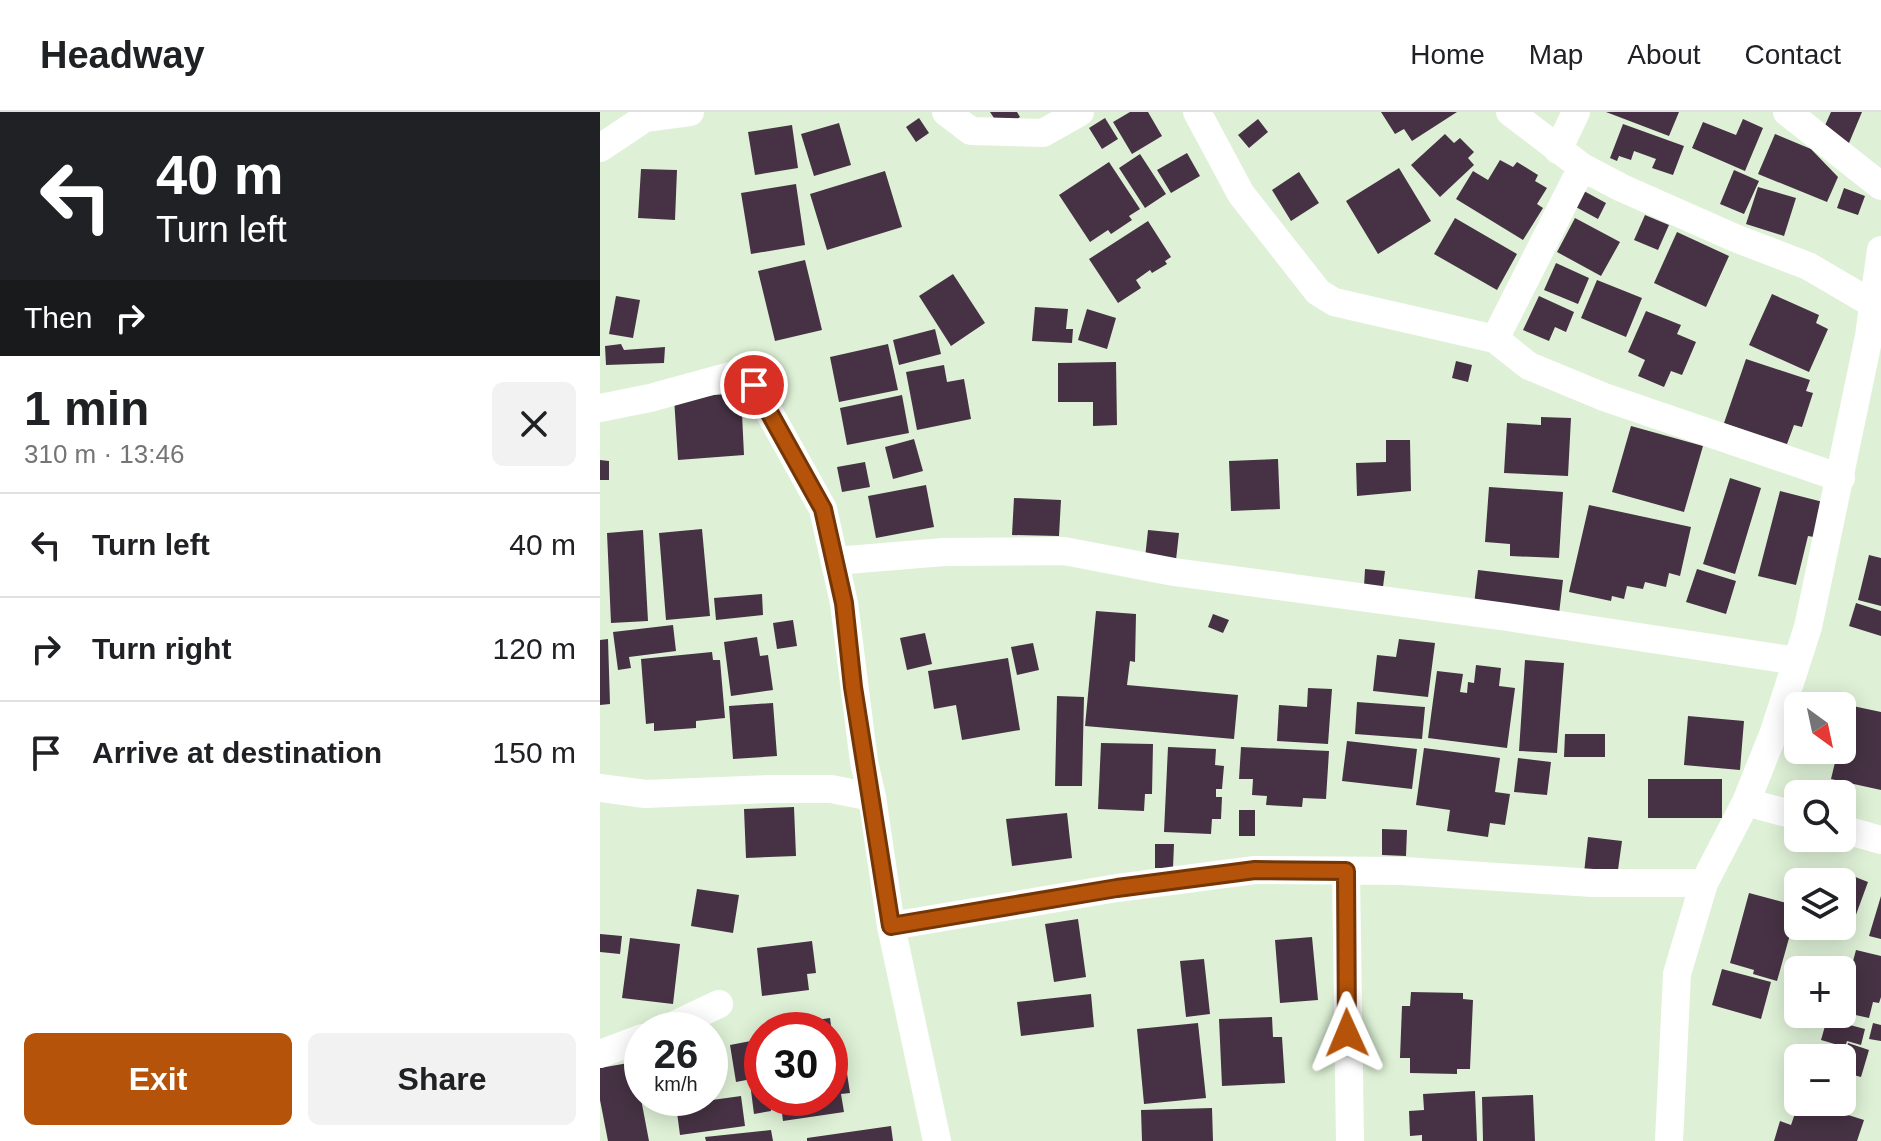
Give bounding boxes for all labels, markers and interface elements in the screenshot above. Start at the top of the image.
text: Headway [40,34,205,76]
text: Home [1410,39,1485,70]
text: Map [1529,39,1583,70]
text: About [1627,39,1701,70]
text: Contact [1745,39,1841,70]
text: 40 m [156,143,284,206]
icon: left [24,144,128,248]
text: Turn left [156,209,287,250]
icon: right [108,296,152,340]
text: Then [24,301,92,334]
pin [720,351,788,419]
icon: arrive [732,363,776,407]
text: 1 min [24,382,149,435]
button: close [492,382,576,466]
text: 310 m · 13:46 [24,439,184,469]
icon: left [24,523,68,567]
text: Turn left [92,528,210,561]
text: 40 m [509,528,576,561]
icon: right [24,627,68,671]
text: Turn right [92,632,231,665]
text: 120 m [493,632,576,665]
north arrow [1784,692,1856,764]
map controls [1784,692,1856,1116]
icon: arrive [24,731,68,775]
text: Arrive at destination [92,736,382,769]
text: 150 m [493,736,576,769]
button: search [1784,780,1856,852]
button: layers [1784,868,1856,940]
button: + [1784,956,1856,1028]
position arrow [1305,991,1389,1075]
speed limit sign: 30 [744,1012,848,1116]
text: 26 [654,1032,698,1076]
button: Exit [24,1033,292,1125]
button: Share [308,1033,576,1125]
button: − [1784,1044,1856,1116]
text: km/h [654,1073,698,1095]

